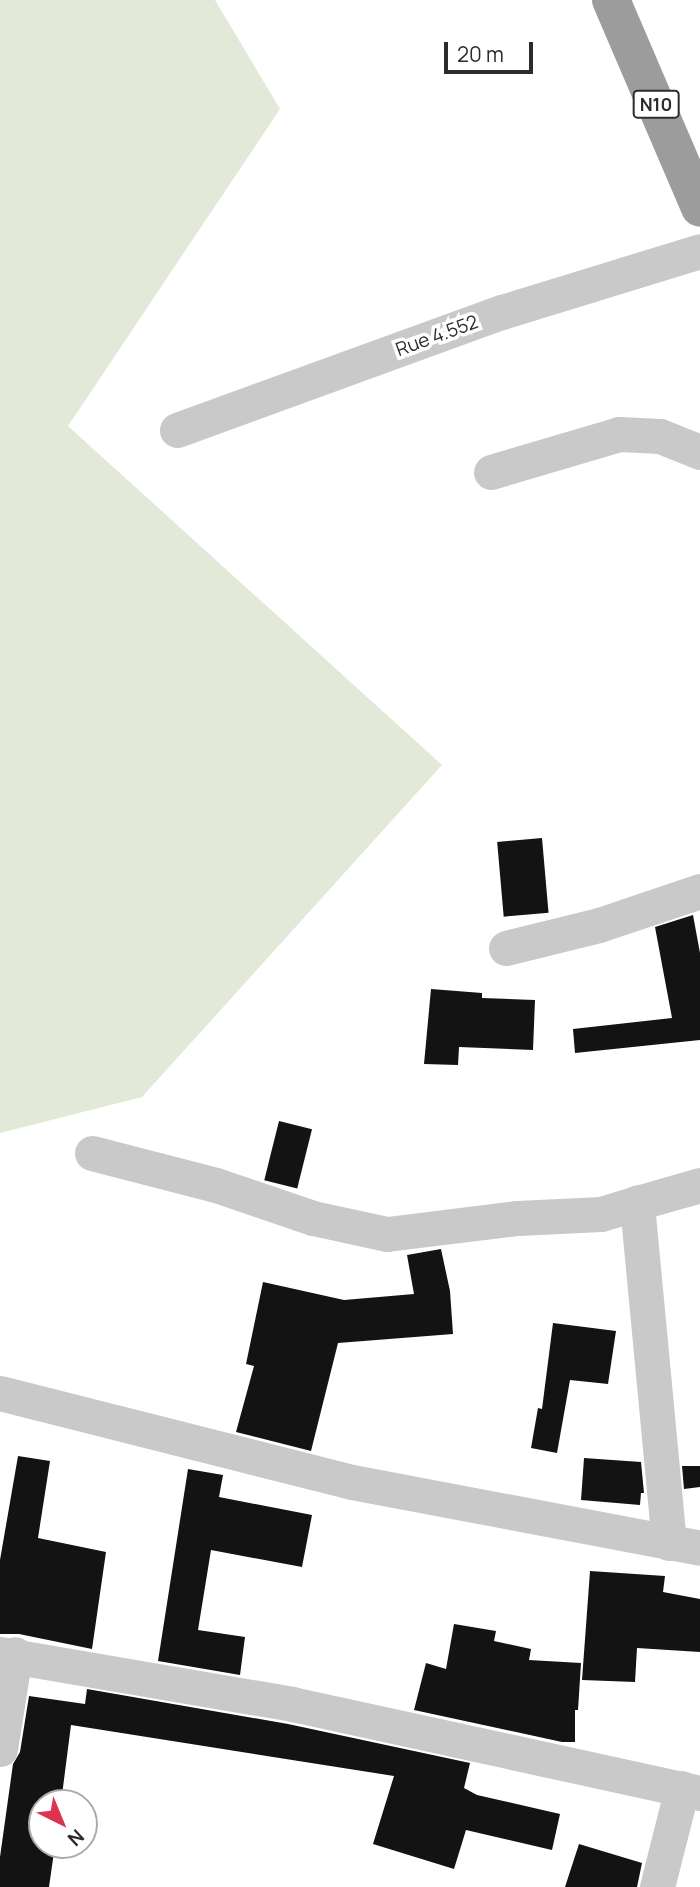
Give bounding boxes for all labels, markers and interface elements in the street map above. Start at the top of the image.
scale bar [448,28,537,72]
text: 20 m [457,40,504,68]
road number: N10 [632,90,680,119]
street label: Rue 4.552 [393,311,481,361]
north arrow [28,1789,98,1859]
text: N [62,1824,90,1852]

